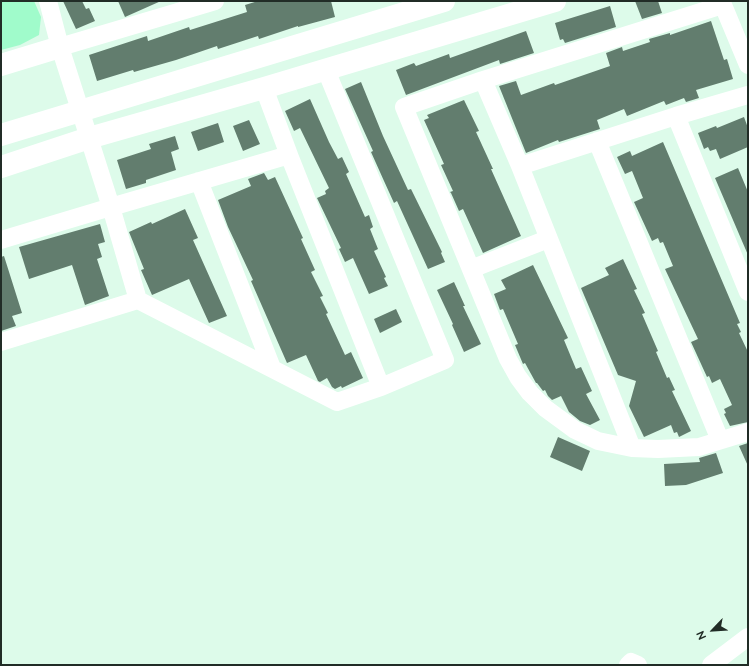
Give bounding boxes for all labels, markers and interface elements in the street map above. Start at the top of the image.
north arrow [693,610,733,650]
text: N [694,629,709,642]

